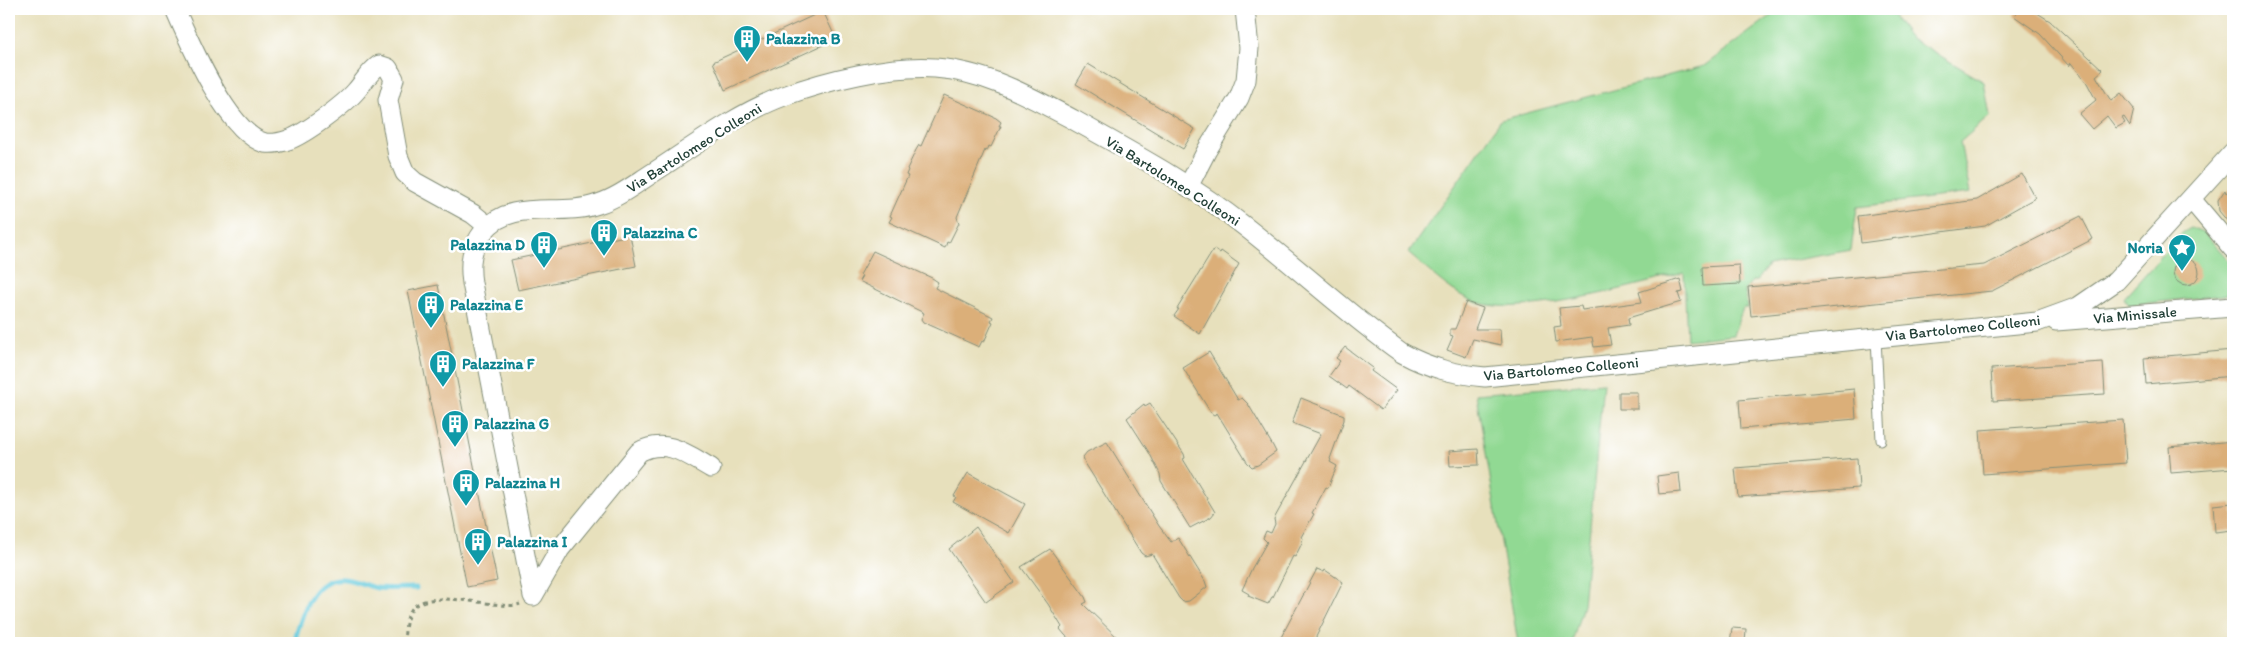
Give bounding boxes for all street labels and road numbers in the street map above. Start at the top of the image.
street label: Via Bartolomeo Colleoni [623,99,765,197]
street label: Via Bartolomeo Colleoni [1102,132,1244,230]
street label: Via Minissale [2092,302,2178,328]
street label: Via Bartolomeo Colleoni [1885,311,2041,345]
street label: Via Bartolomeo Colleoni [1483,353,1639,385]

